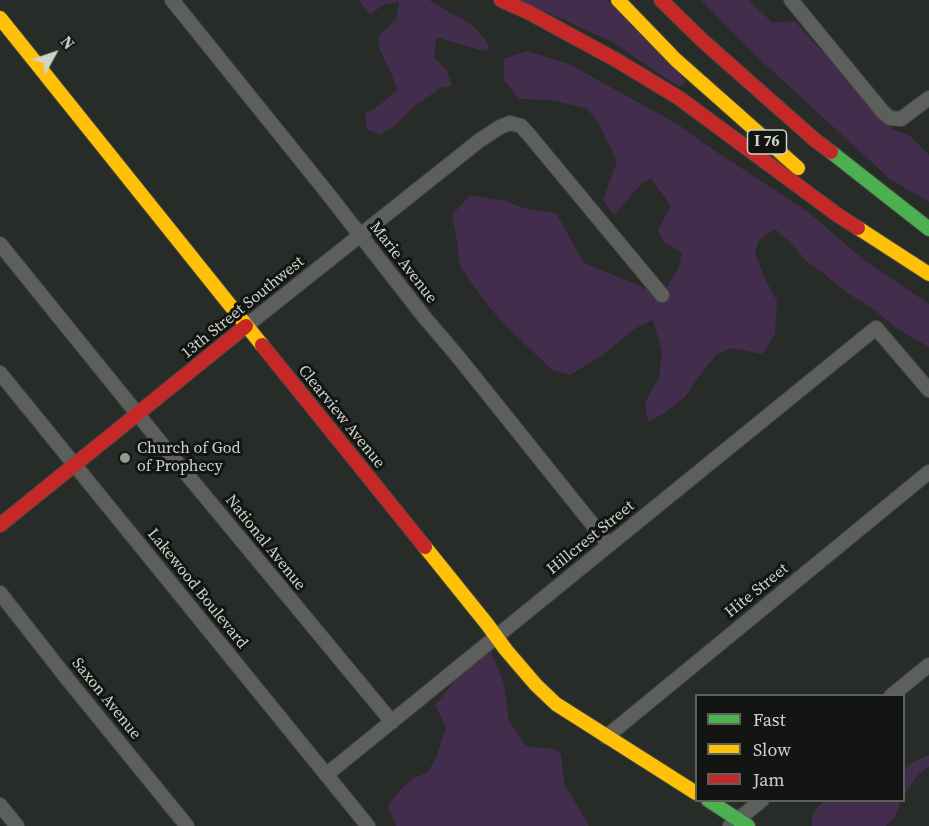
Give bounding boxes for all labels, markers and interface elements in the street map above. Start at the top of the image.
north arrow [24,24,84,84]
text: N [56,31,80,54]
road number: I 76 [748,130,786,154]
street label: Marie Avenue [365,218,441,308]
street label: 13th Street Southwest [178,253,308,363]
street label: Clearview Avenue [294,362,388,472]
place label: Church of God of Prophecy [137,439,240,477]
marker: Church of God of Prophecy [118,451,132,465]
street label: National Avenue [221,491,309,595]
street label: Hillcrest Street [543,497,639,579]
street label: Lakewood Boulevard [143,525,251,653]
street label: Hite Street [721,560,793,622]
street label: Saxon Avenue [67,654,145,744]
legend [695,694,905,802]
text: Fast [753,707,786,732]
text: Slow [753,737,791,762]
text: Jam [753,767,785,792]

